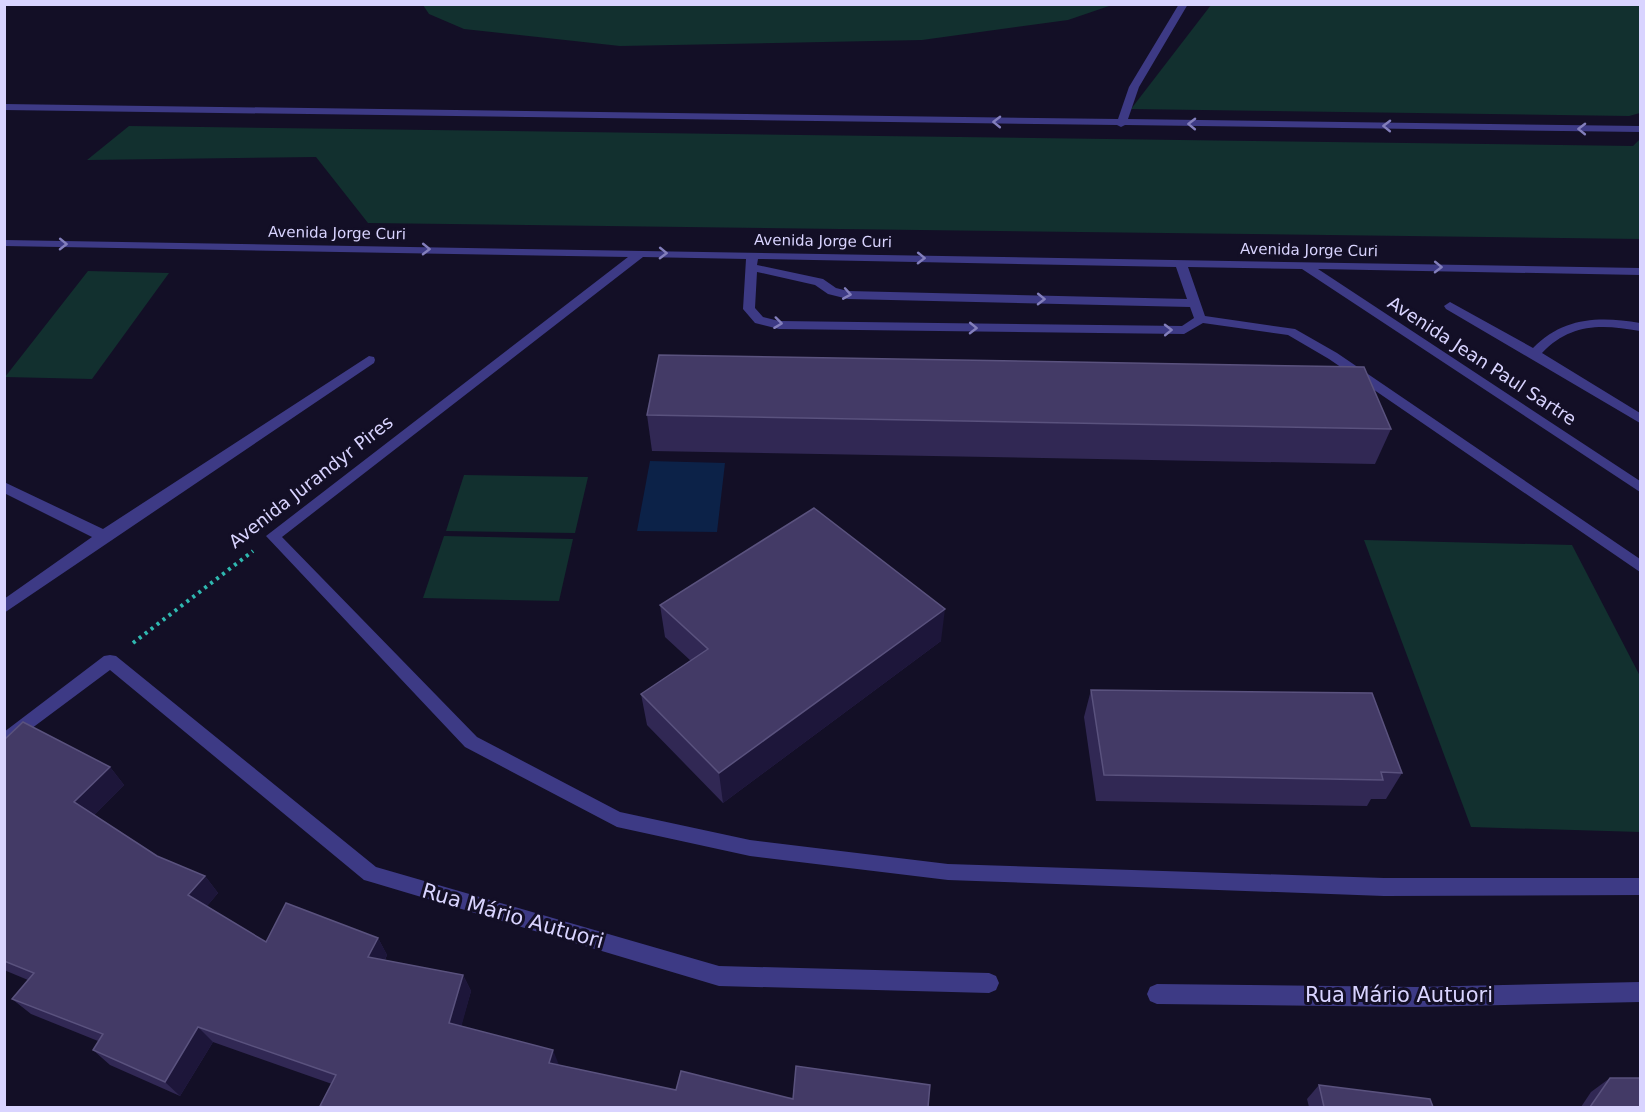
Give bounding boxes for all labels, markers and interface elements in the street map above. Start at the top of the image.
one-way arrow [993,116,1002,128]
one-way arrow [1188,118,1197,131]
one-way arrow [1383,120,1392,133]
one-way arrow [1578,122,1587,135]
street label: Avenida Jorge Curi [268,223,406,243]
street label: Avenida Jorge Curi [754,231,892,251]
one-way arrow [58,238,67,250]
street label: Avenida Jorge Curi [1240,240,1378,260]
one-way arrow [421,243,430,256]
one-way arrow [658,247,667,260]
one-way arrow [916,252,925,264]
one-way arrow [1434,261,1443,273]
one-way arrow [841,287,851,300]
street label: Avenida Jean Paul Sartre [1384,292,1580,429]
one-way arrow [1037,293,1046,305]
one-way arrow [774,317,783,329]
one-way arrow [969,322,978,334]
one-way arrow [1164,324,1173,337]
street label: Avenida Jurandyr Pires [225,411,397,552]
street label: Rua Mário Autuori [419,879,607,953]
street label: Rua Mário Autuori [1305,983,1493,1007]

